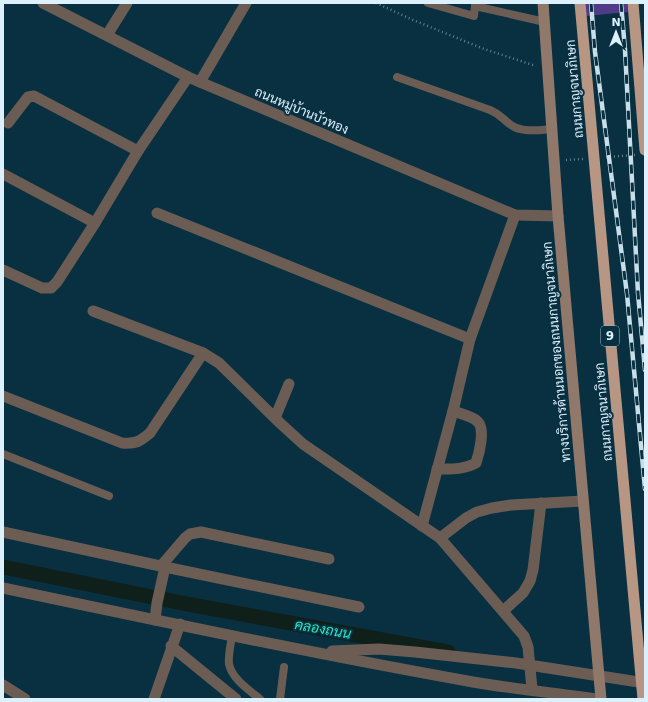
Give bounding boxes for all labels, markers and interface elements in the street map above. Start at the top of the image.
north arrow [596,12,636,52]
text: N [611,16,621,29]
street label: ถนนกาญจนาภิเษก [562,39,587,139]
street label: ถนนหมู่บ้านบัวทอง [252,82,352,139]
street label: ทางบริการด้านนอกของถนนกาญจนาภิเษก [537,241,575,463]
road number: 9 [601,326,619,346]
street label: ถนนกาญจนาภิเษก [591,362,616,462]
water label: คลองถนน [293,616,353,642]

